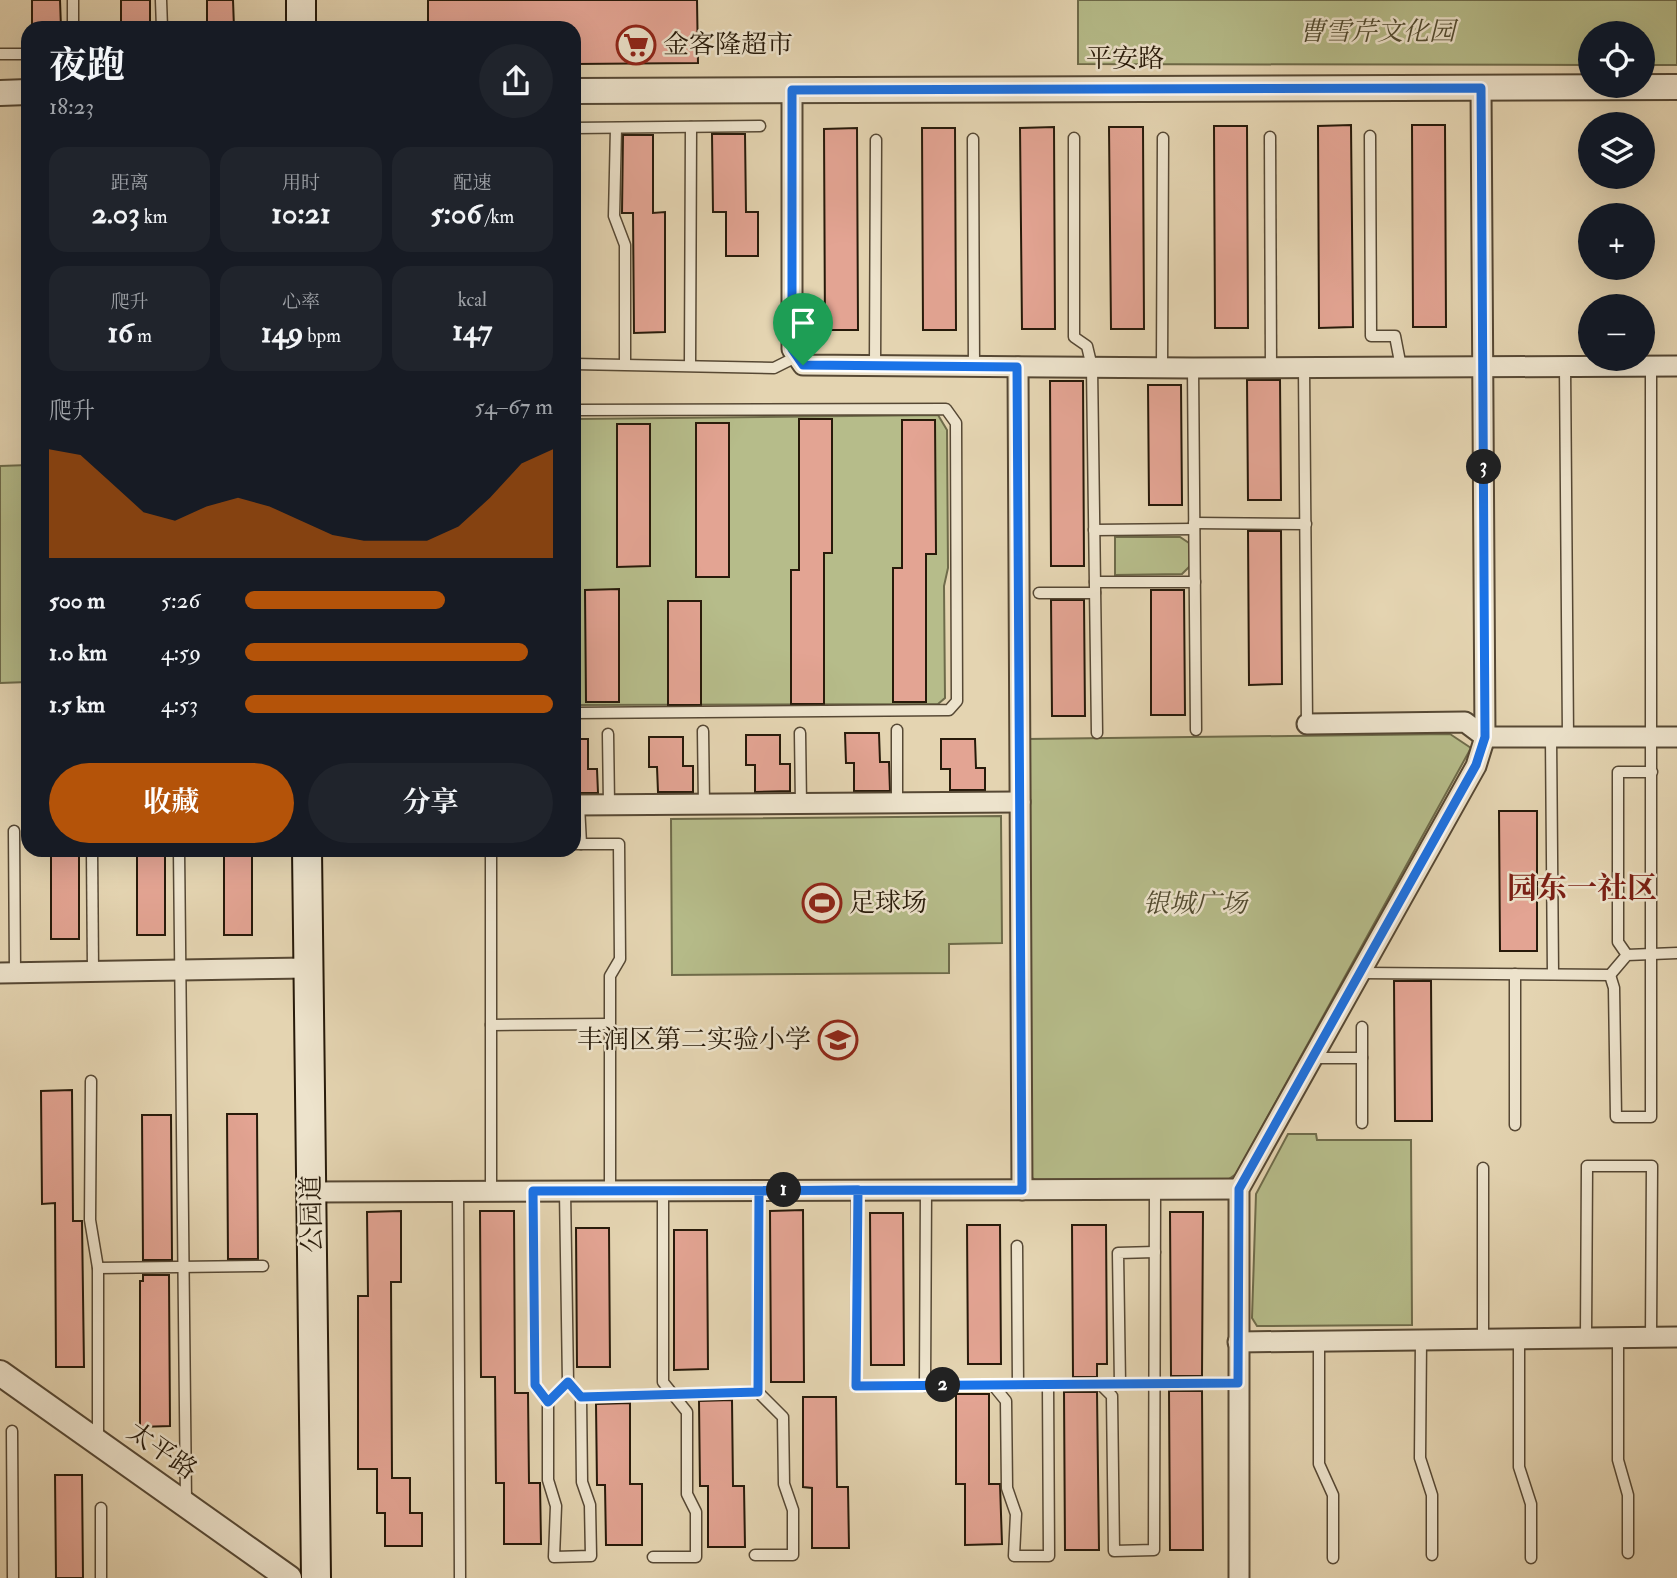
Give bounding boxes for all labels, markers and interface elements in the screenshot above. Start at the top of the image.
park label: 曹雪芹文化园 [1299,16,1459,48]
map controls [1578,21,1655,371]
button: locate [1578,21,1655,98]
supermarket icon: 金客隆超市 [615,24,657,66]
place label: 金客隆超市 [663,29,793,61]
text: 夜跑 [49,42,125,90]
street label: 平安路 [1086,43,1164,75]
button: share [479,44,553,118]
text: 18:23 [49,92,94,121]
button: layers [1578,112,1655,189]
text: 距离 [111,171,149,195]
text: 用时 [282,171,320,195]
text: 配速 [453,171,491,195]
text: 2.03 [92,195,140,232]
text: 10:21 [271,195,331,232]
text: 5:06 [430,195,482,232]
button: + [1578,203,1655,280]
text: km [140,205,168,229]
text: /km [482,205,514,229]
text: kcal [458,288,487,312]
text: 爬升 [111,290,149,314]
text: 心率 [282,290,320,314]
pin [773,293,833,365]
button: − [1578,294,1655,371]
icon: arrive [784,304,822,342]
text: 147 [452,312,492,349]
text: 16 [107,314,133,351]
text: 149 [261,314,303,351]
text: m [133,324,152,348]
text: bpm [303,324,341,348]
text: 54–67 m [475,392,553,421]
text: 爬升 [49,396,95,425]
pin: 3 [1466,449,1502,484]
text: 3 [1480,454,1487,478]
text: 500 m [49,586,105,615]
text: 5:26 [161,586,200,615]
text: 1.0 km [49,638,107,667]
text: 4:59 [161,638,201,667]
text: 1.5 km [49,690,105,719]
text: 4:53 [161,690,198,719]
button: 收藏 [49,763,294,843]
button: 分享 [308,763,553,843]
district label: 园东一社区 [1507,870,1657,907]
sports icon: 足球场 [801,882,843,924]
place label: 足球场 [849,887,927,919]
park label: 银城广场 [1143,888,1249,920]
school or university icon: 丰润区第二实验小学 [817,1019,859,1061]
place label: 丰润区第二实验小学 [577,1024,811,1056]
pin: 1 [766,1172,802,1208]
street label: 公园道 [295,1175,329,1253]
text: 1 [780,1177,787,1201]
pin: 2 [926,1368,960,1402]
text: 2 [938,1372,947,1396]
street label: 太平路 [121,1416,203,1486]

